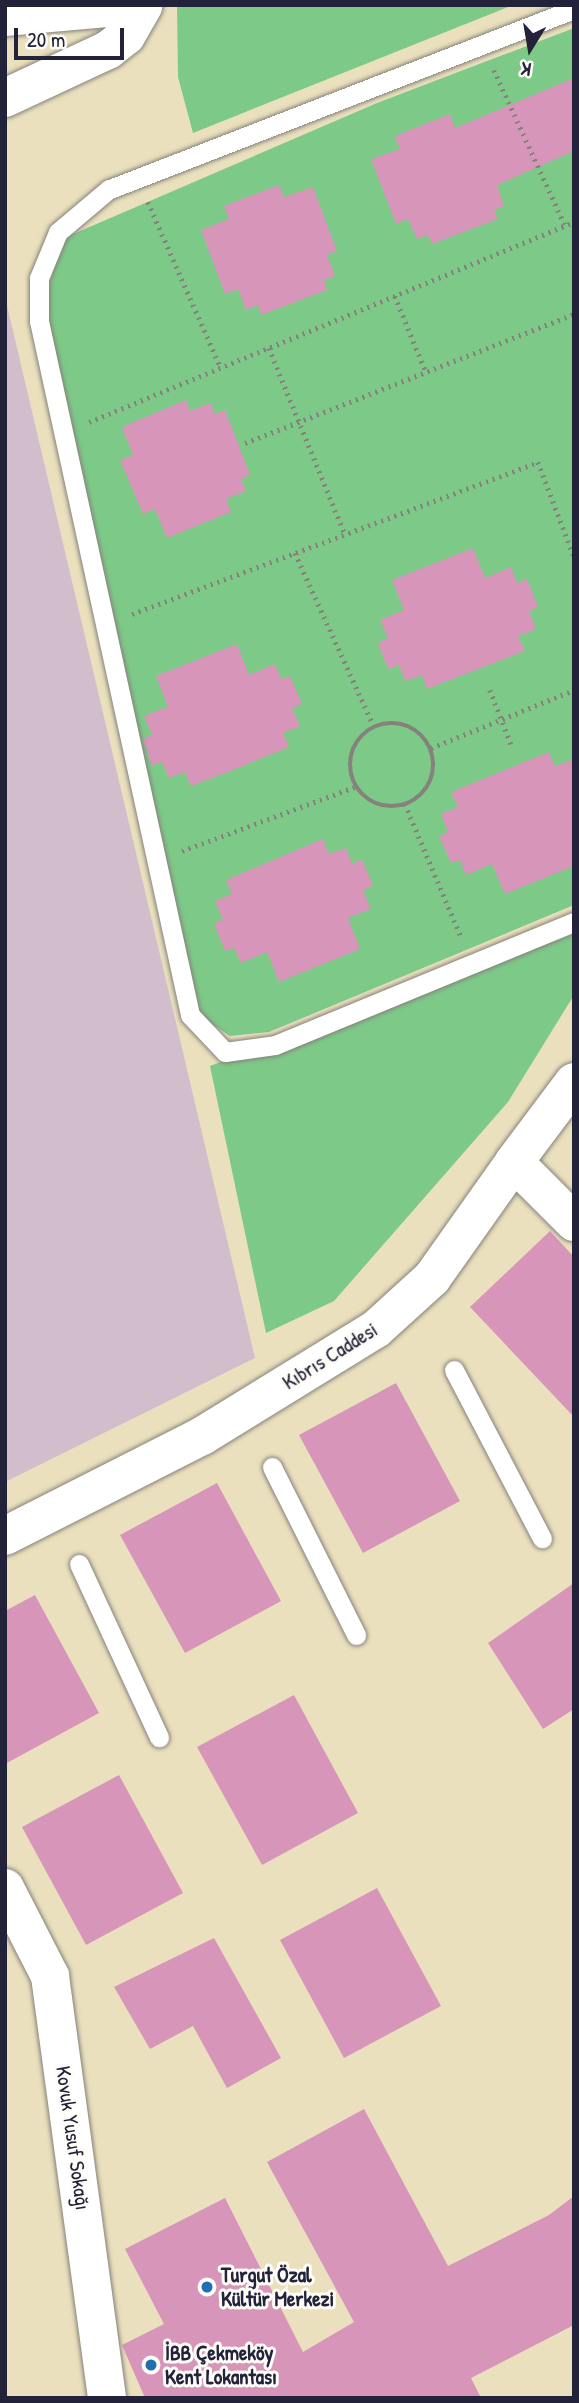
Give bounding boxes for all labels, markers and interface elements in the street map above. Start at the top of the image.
scale bar [18,14,128,58]
north arrow [495,14,565,84]
text: 20 m [27,25,65,54]
text: K [519,56,533,83]
street label: Kıbrıs Caddesi [278,1317,382,1395]
street label: Kovuk Yusuf Sokağı [50,2064,96,2212]
place label: Turgut Özal Kültür Merkezi [221,2262,334,2312]
marker: Turgut Özal Kültür Merkezi [199,2279,215,2295]
place label: İBB Çekmeköy Kent Lokantası [165,2340,277,2390]
marker: İBB Çekmeköy Kent Lokantası [143,2357,159,2373]

